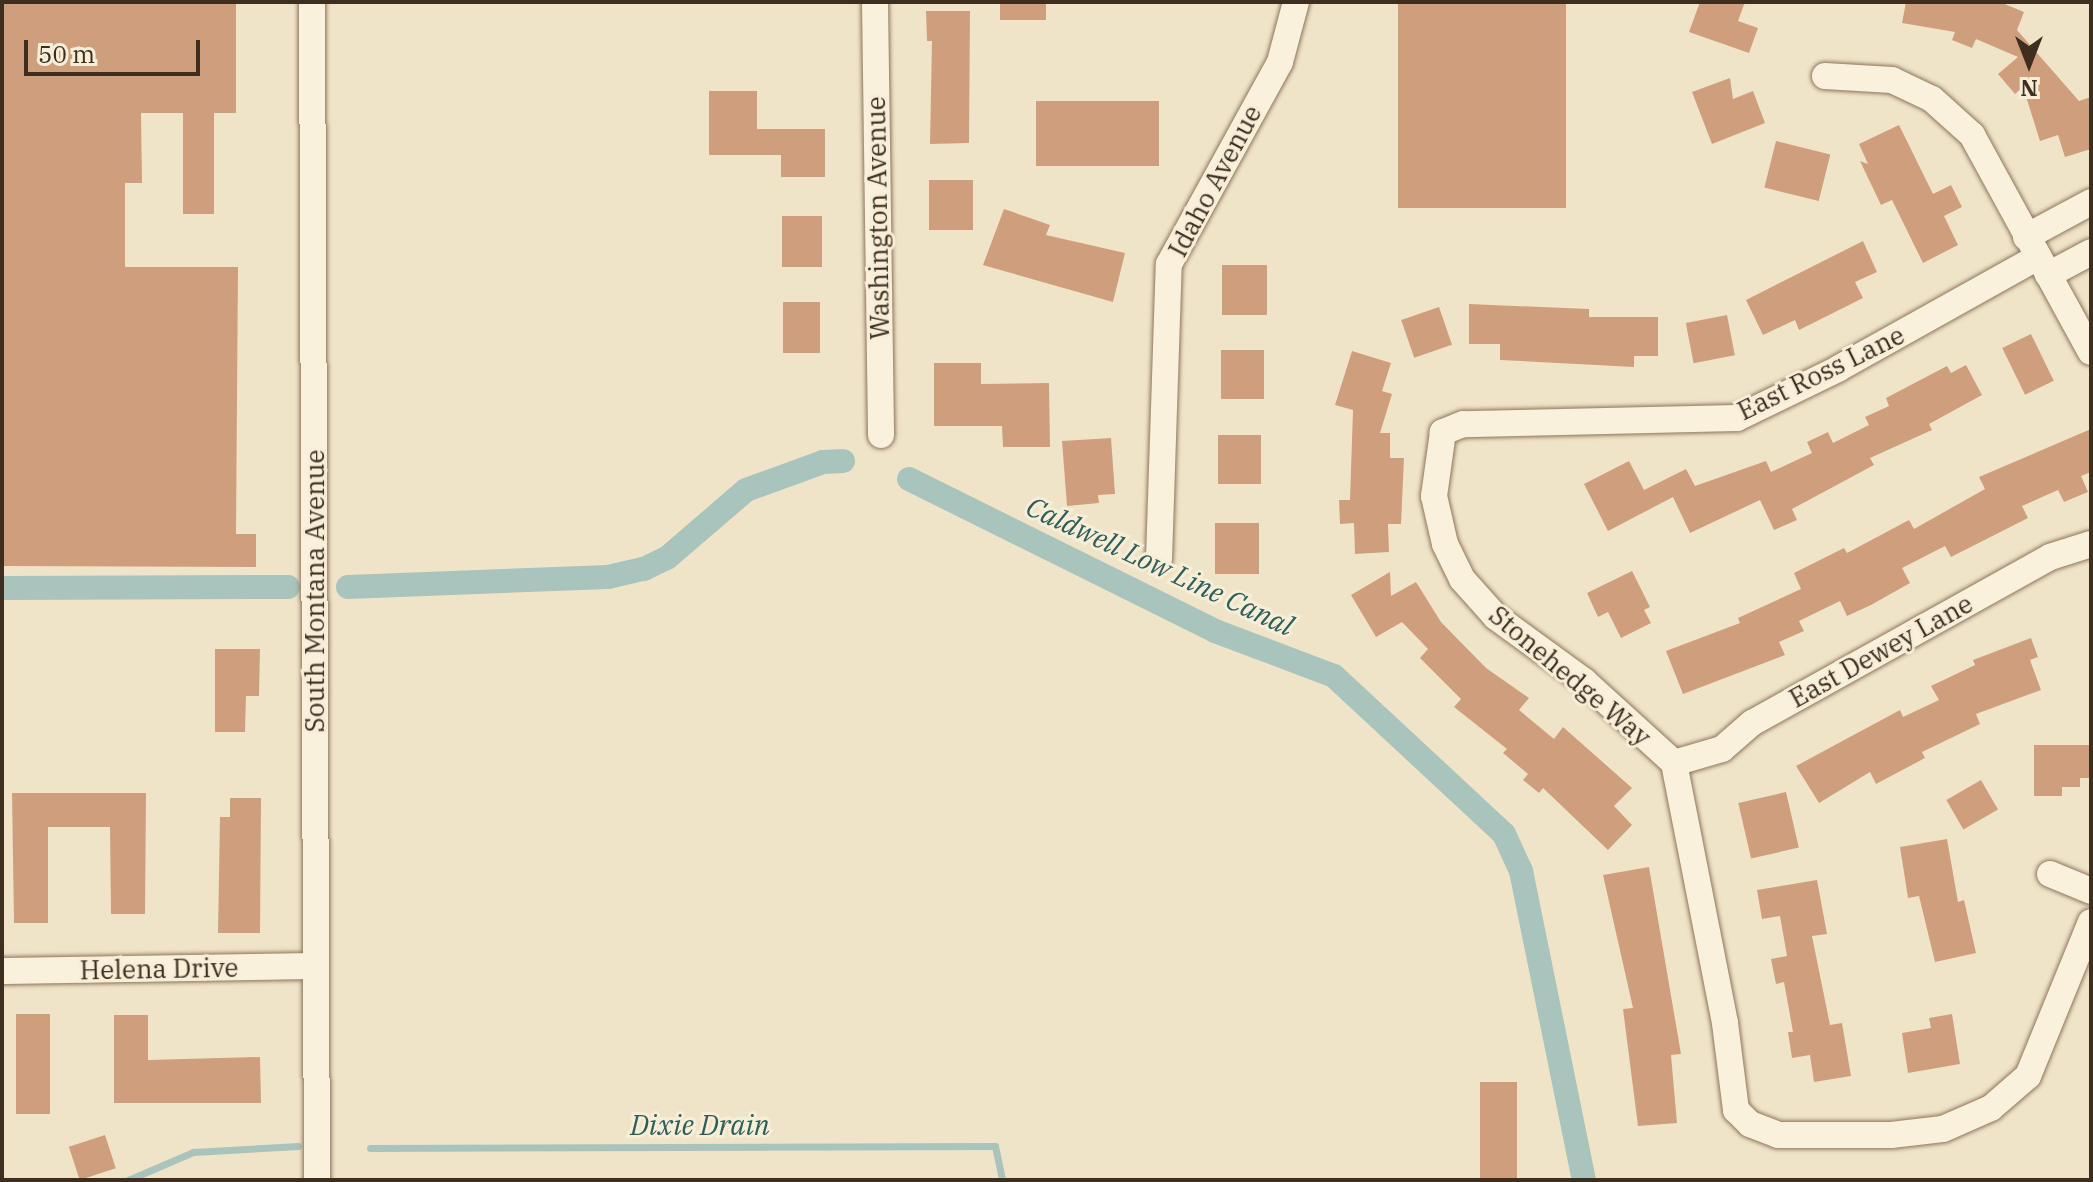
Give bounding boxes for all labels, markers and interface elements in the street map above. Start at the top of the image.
scale bar [28,24,204,74]
north arrow [1989,24,2069,104]
text: 50 m [38,38,95,70]
text: N [2020,74,2038,103]
street label: Washington Avenue [860,96,896,340]
street label: Idaho Avenue [1162,100,1268,262]
street label: East Ross Lane [1732,319,1910,427]
street label: South Montana Avenue [299,449,331,733]
water label: Caldwell Low Line Canal [1021,489,1299,643]
street label: East Dewey Lane [1784,588,1978,714]
street label: Stonehedge Way [1483,599,1657,753]
street label: Helena Drive [79,952,239,986]
water label: Dixie Drain [630,1108,770,1142]

